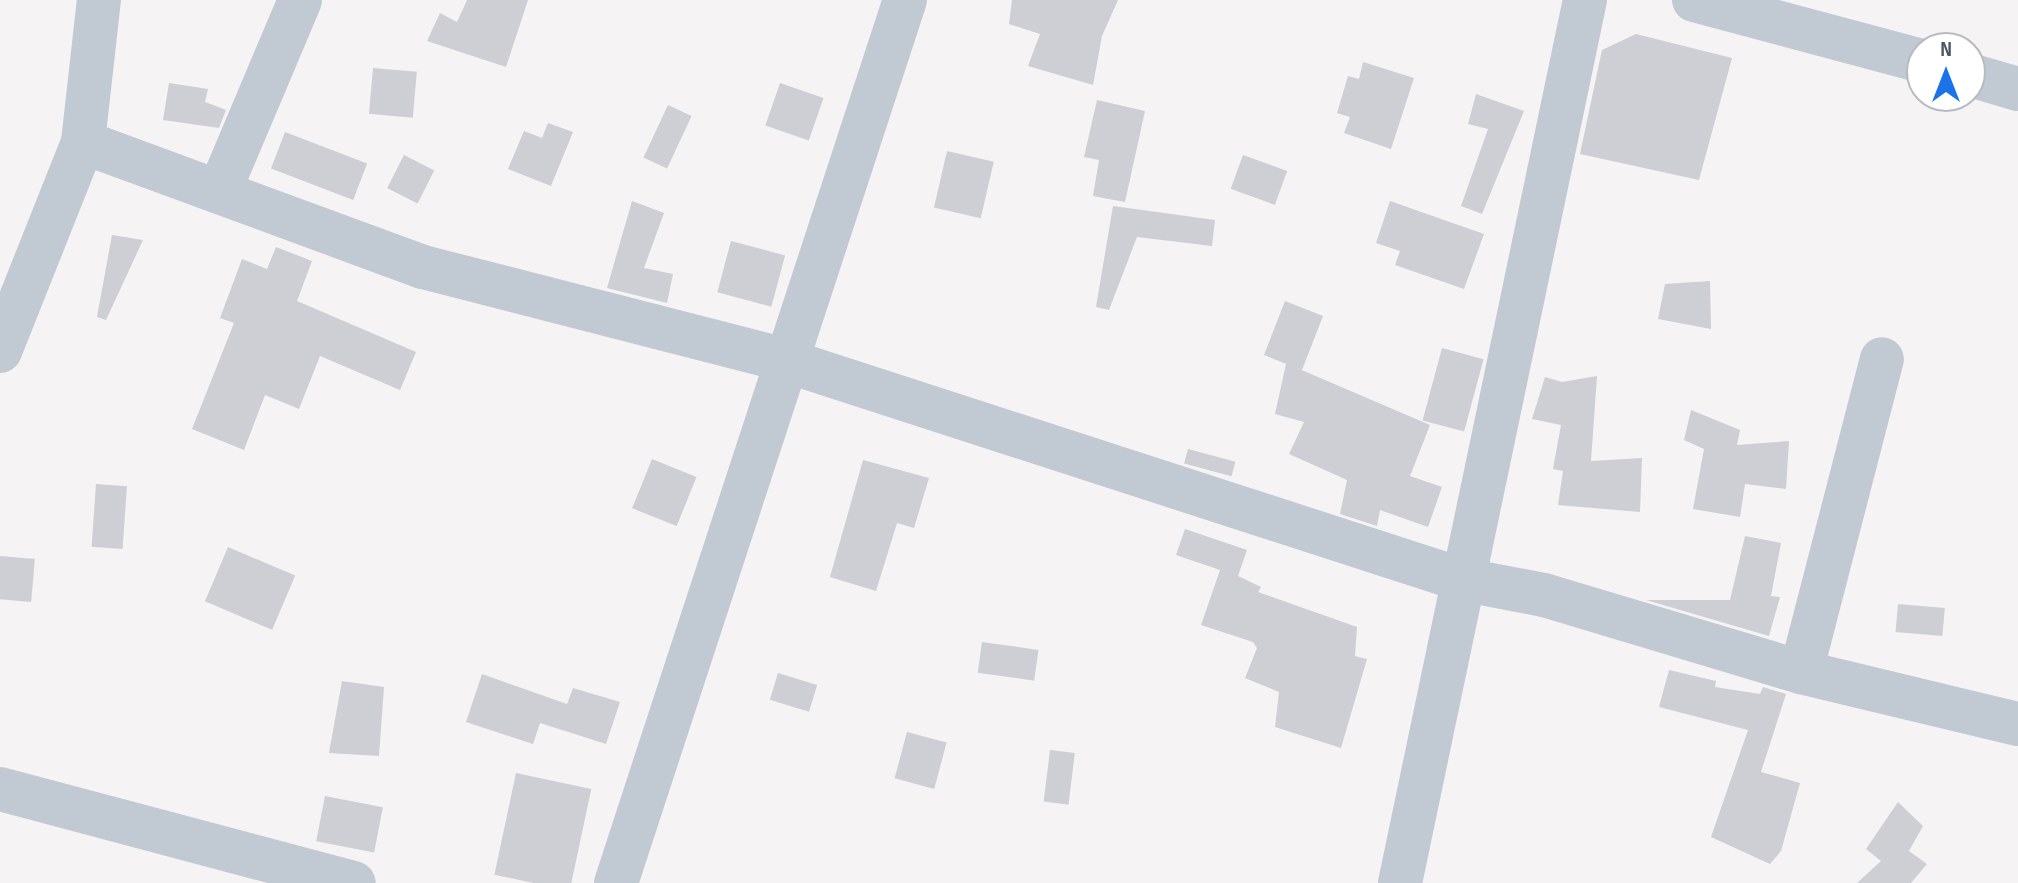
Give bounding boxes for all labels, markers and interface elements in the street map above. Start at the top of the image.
north arrow [1906,32,1986,112]
text: N [1940,36,1952,63]

